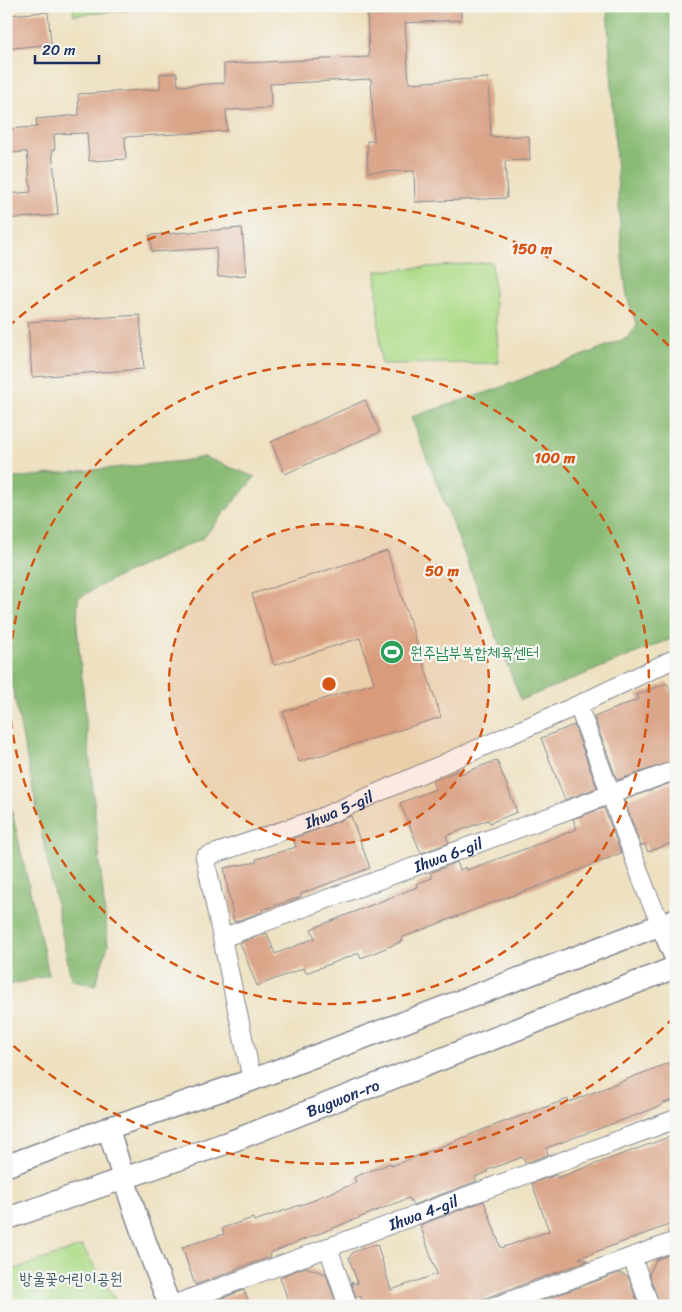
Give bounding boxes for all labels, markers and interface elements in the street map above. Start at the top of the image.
scale bar [35,32,99,64]
text: 20 m [42,37,76,63]
text: 150 m [512,236,553,262]
text: 100 m [535,445,576,471]
text: 50 m [425,558,460,584]
place label: 원주남부복합체육센터 [410,638,539,667]
sports icon: 원주남부복합체육센터 [379,639,405,665]
centre of rings [320,675,338,693]
street label: Ihwa 5-gil [300,782,378,837]
street label: Ihwa 6-gil [408,828,487,881]
street label: Bugwon-ro [302,1070,384,1125]
street label: Ihwa 4-gil [383,1186,463,1239]
park label: 방울꽃어린이공원 [20,1264,123,1293]

